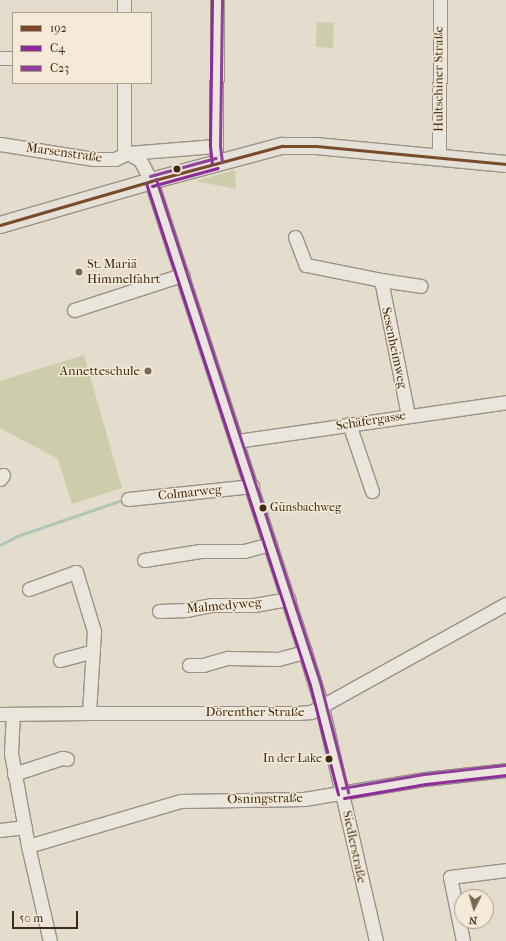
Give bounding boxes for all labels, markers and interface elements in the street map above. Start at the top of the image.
legend [12,12,152,84]
text: 192 [50,21,67,35]
street label: Hultschiner Straße [431,26,447,132]
text: C4 [50,41,65,55]
text: C23 [50,61,69,75]
street label: Marsenstraße [25,140,103,166]
unlabelled marker [172,164,182,174]
place label: St. Mariä Himmelfahrt [87,257,160,288]
marker: St. Mariä Himmelfahrt [74,267,84,277]
street label: Sesenheimweg [378,306,410,390]
place label: Annetteschule [60,363,140,379]
marker: Annetteschule [143,366,153,376]
street label: Schäfergasse [335,408,407,434]
street label: Colmarweg [157,482,223,504]
place label: Günsbachweg [270,501,341,515]
marker: Günsbachweg [258,503,268,513]
street label: Malmedyweg [186,595,262,617]
street label: Dörenther Straße [206,704,304,720]
place label: In der Lake [263,752,322,766]
marker: In der Lake [324,754,334,764]
street label: Osningstraße [227,791,303,807]
street label: Siedlerstraße [339,809,369,885]
north arrow [454,889,494,929]
scale bar [14,903,80,929]
text: 50 m [19,911,43,925]
text: N [468,914,478,927]

